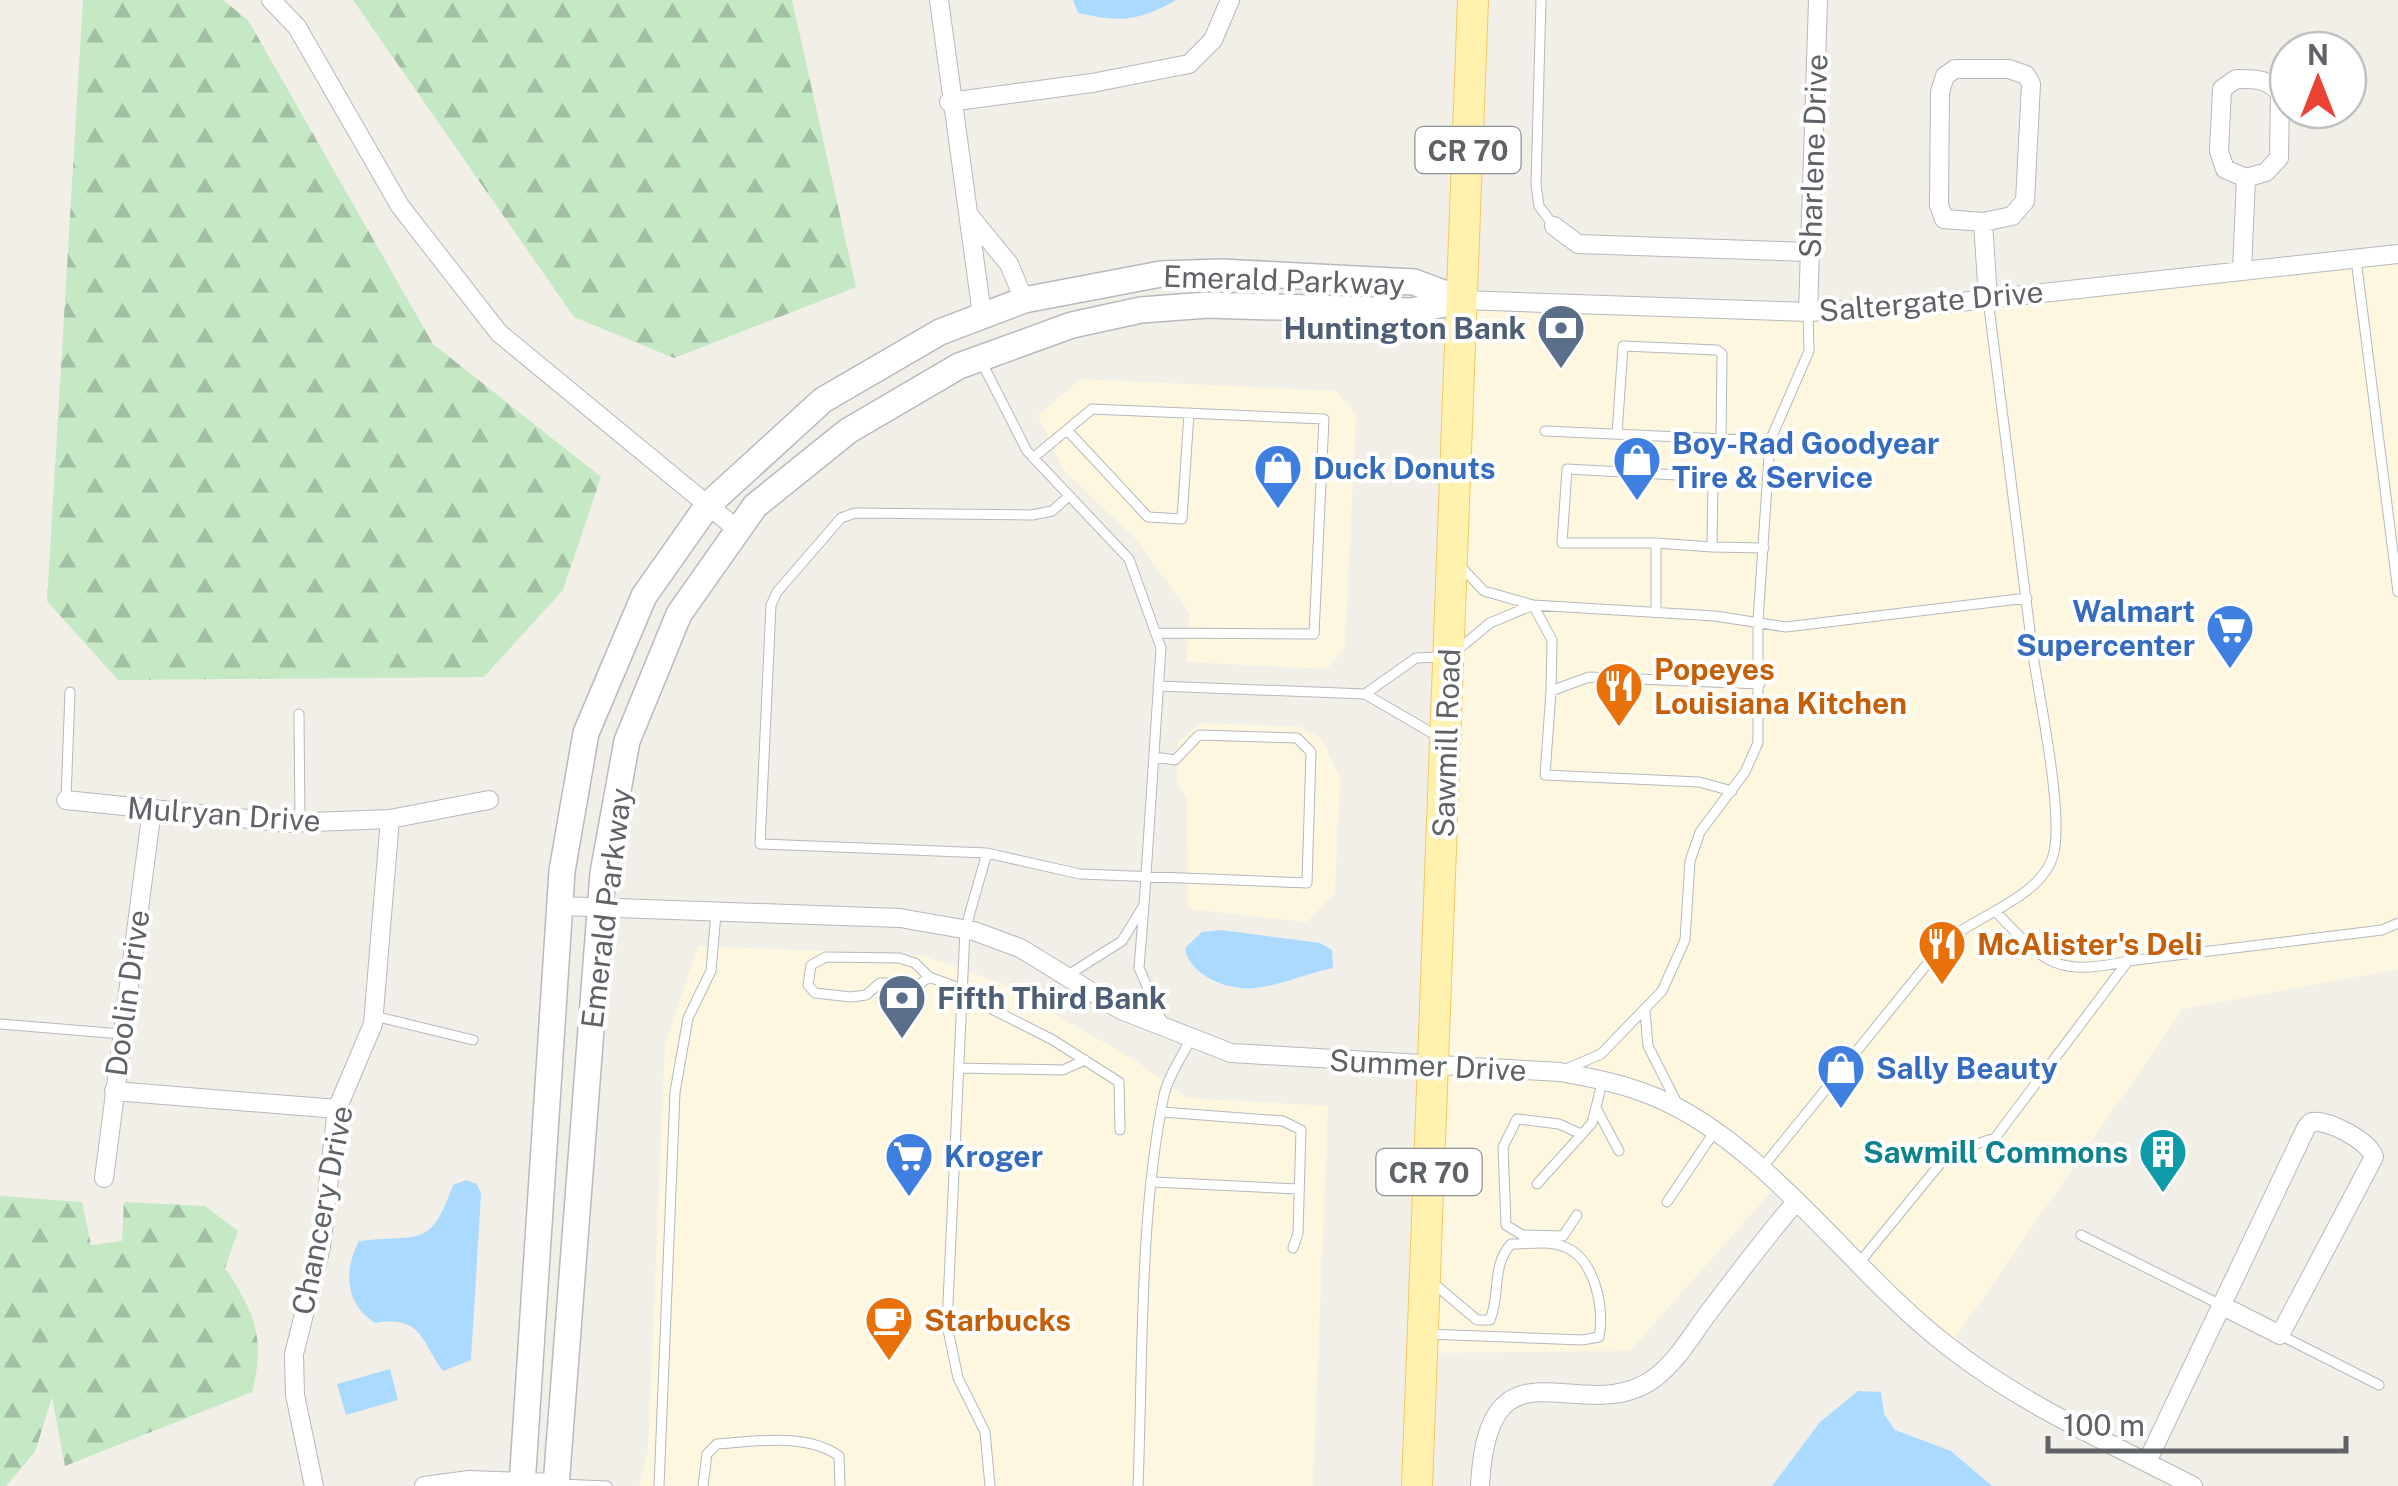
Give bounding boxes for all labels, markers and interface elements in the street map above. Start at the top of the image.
north arrow [2268,30,2368,130]
text: N [2307,38,2329,71]
street label: Sharlene Drive [1791,53,1835,259]
road number: CR 70 [1416,127,1520,173]
street label: Emerald Parkway [1162,258,1406,302]
street label: Saltergate Drive [1817,273,2045,329]
bank icon: Huntington Bank [1535,302,1587,370]
place label: Huntington Bank [1283,310,1526,346]
place label: Boy-Rad Goodyear Tire & Service [1672,425,1939,495]
shop icon: Boy-Rad Goodyear Tire & Service [1611,434,1663,502]
shop icon: Duck Donuts [1252,442,1304,510]
place label: Duck Donuts [1313,450,1496,486]
place label: Walmart Supercenter [2016,593,2195,663]
supermarket icon: Walmart Supercenter [2204,602,2256,670]
street label: Sawmill Road [1425,648,1467,838]
place label: Popeyes Louisiana Kitchen [1654,651,1907,721]
restaurant icon: Popeyes Louisiana Kitchen [1593,660,1645,728]
street label: Emerald Parkway [573,786,639,1030]
street label: Mulryan Drive [126,789,322,839]
street label: Doolin Drive [98,907,156,1079]
restaurant icon: McAlister's Deli [1916,918,1968,986]
place label: McAlister's Deli [1977,926,2203,962]
bank icon: Fifth Third Bank [876,972,928,1040]
place label: Fifth Third Bank [937,980,1166,1016]
street label: Summer Drive [1328,1042,1528,1088]
shop icon: Sally Beauty [1815,1042,1867,1110]
place label: Sally Beauty [1876,1050,2058,1086]
street label: Chancery Drive [284,1102,360,1318]
building icon: Sawmill Commons [2137,1126,2189,1194]
supermarket icon: Kroger [883,1130,935,1198]
place label: Sawmill Commons [1863,1134,2128,1170]
place label: Kroger [944,1138,1043,1174]
road number: CR 70 [1376,1149,1482,1195]
cafe icon: Starbucks [863,1294,915,1362]
place label: Starbucks [924,1302,1071,1338]
scale bar [2048,1391,2346,1453]
text: 100 m [2063,1407,2145,1443]

